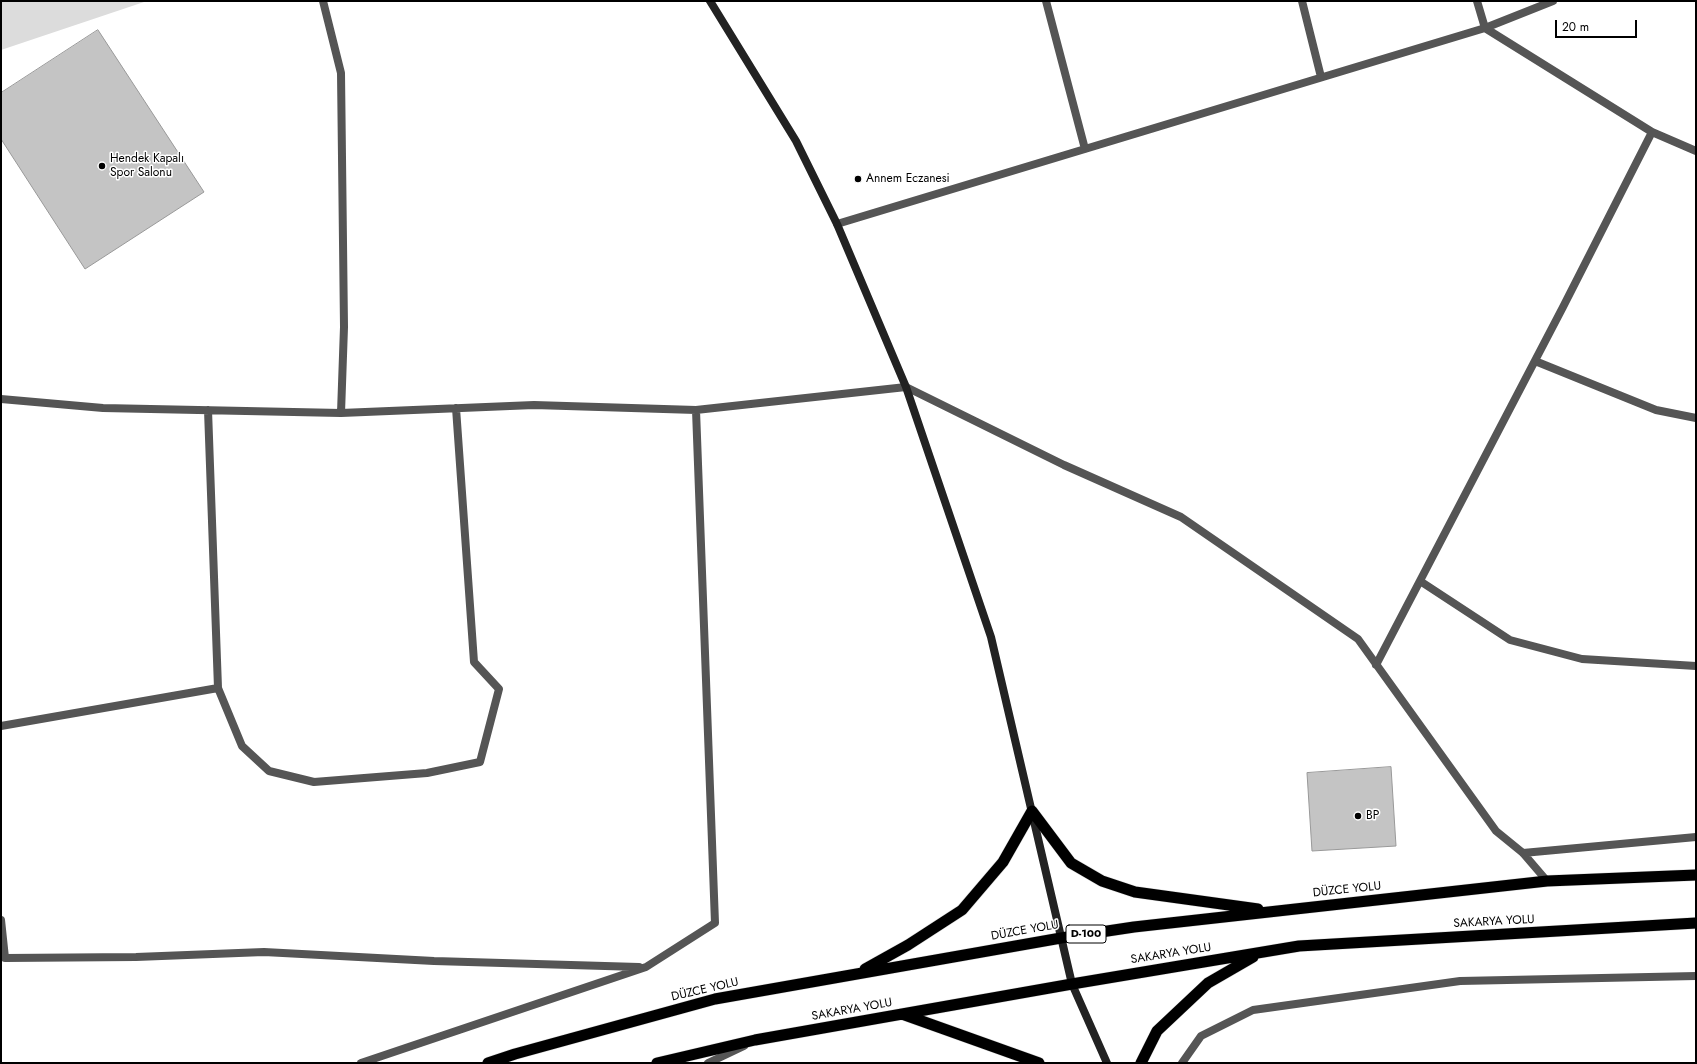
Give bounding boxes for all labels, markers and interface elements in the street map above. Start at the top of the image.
scale bar [1557,12,1639,38]
text: 20 m [1562,18,1589,36]
place label: Hendek Kapalı Spor Salonu [110,152,184,180]
marker: Hendek Kapalı Spor Salonu [97,161,107,171]
place label: Annem Eczanesi [866,172,950,186]
marker: Annem Eczanesi [853,174,863,184]
place label: BP [1366,809,1379,823]
marker: BP [1353,811,1363,821]
street label: DÜZCE YOLU [1312,879,1382,901]
street label: SAKARYA YOLU [1453,913,1535,931]
street label: DÜZCE YOLU [990,918,1060,944]
road number: D-100 [1066,925,1106,943]
street label: SAKARYA YOLU [1130,941,1212,967]
street label: DÜZCE YOLU [670,975,740,1005]
street label: SAKARYA YOLU [811,996,893,1024]

